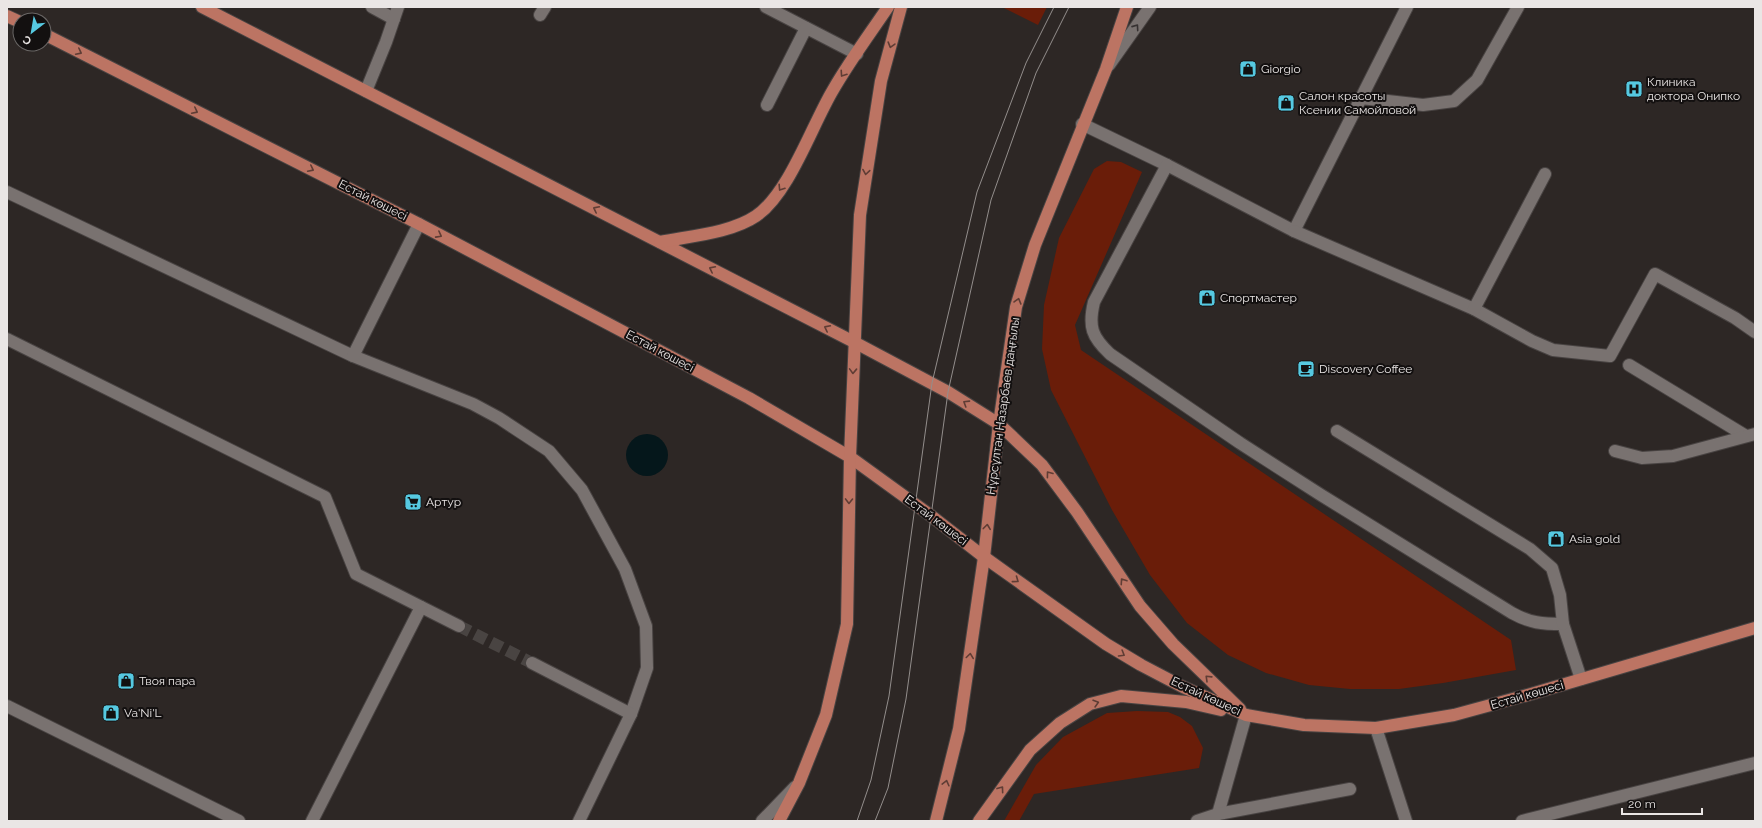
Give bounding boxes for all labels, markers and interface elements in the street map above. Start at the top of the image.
north arrow [12,12,52,52]
one-way arrow [1131,24,1138,31]
text: С [20,32,34,48]
one-way arrow [887,41,896,48]
one-way arrow [75,47,82,55]
shop icon: Giorgio [1238,59,1258,79]
place label: Giorgio [1261,62,1301,76]
one-way arrow [841,70,848,77]
place label: Клиника доктора Онипко [1647,75,1740,103]
hospital icon: Клиника доктора Онипко [1624,79,1644,99]
place label: Салон красоты Ксении Самойловой [1299,89,1416,117]
shop icon: Салон красоты Ксении Самойловой [1276,93,1296,113]
one-way arrow [191,106,198,113]
one-way arrow [307,164,314,172]
one-way arrow [863,169,871,175]
street label: Естай көшесі [336,177,410,223]
one-way arrow [779,184,786,191]
one-way arrow [593,206,601,214]
one-way arrow [435,230,442,237]
one-way arrow [709,266,716,273]
shop icon: Спортмастер [1197,288,1217,308]
place label: Спортмастер [1220,291,1297,305]
one-way arrow [1013,298,1022,305]
street label: Нұрсұлтан Назарбаев даңғылы [984,316,1022,496]
one-way arrow [824,326,832,333]
street label: Естай көшесі [624,327,696,375]
cafe icon: Discovery Coffee [1296,359,1316,379]
place label: Discovery Coffee [1319,362,1412,376]
one-way arrow [848,368,857,374]
one-way arrow [963,401,970,408]
one-way arrow [1046,471,1053,478]
supermarket icon: Артур [403,492,423,512]
street label: Естай көшесі [902,492,970,548]
place label: Артур [426,495,461,509]
one-way arrow [845,498,853,504]
one-way arrow [983,524,992,530]
shop icon: Asia gold [1546,529,1566,549]
place label: Asia gold [1569,532,1620,546]
one-way arrow [1011,575,1018,582]
one-way arrow [1121,578,1128,585]
one-way arrow [1118,649,1125,656]
one-way arrow [965,653,974,659]
shop icon: Твоя пара [116,671,136,691]
place label: Твоя пара [139,674,195,688]
street label: Естай көшесі [1169,674,1243,718]
one-way arrow [1205,675,1213,683]
street label: Естай көшесі [1489,678,1565,712]
one-way arrow [1092,699,1099,708]
shop icon: Va'Ni'L [101,703,121,723]
place label: Va'Ni'L [124,706,162,720]
one-way arrow [941,780,949,786]
one-way arrow [996,787,1003,794]
scale bar [1622,790,1702,816]
text: 20 m [1628,797,1656,811]

